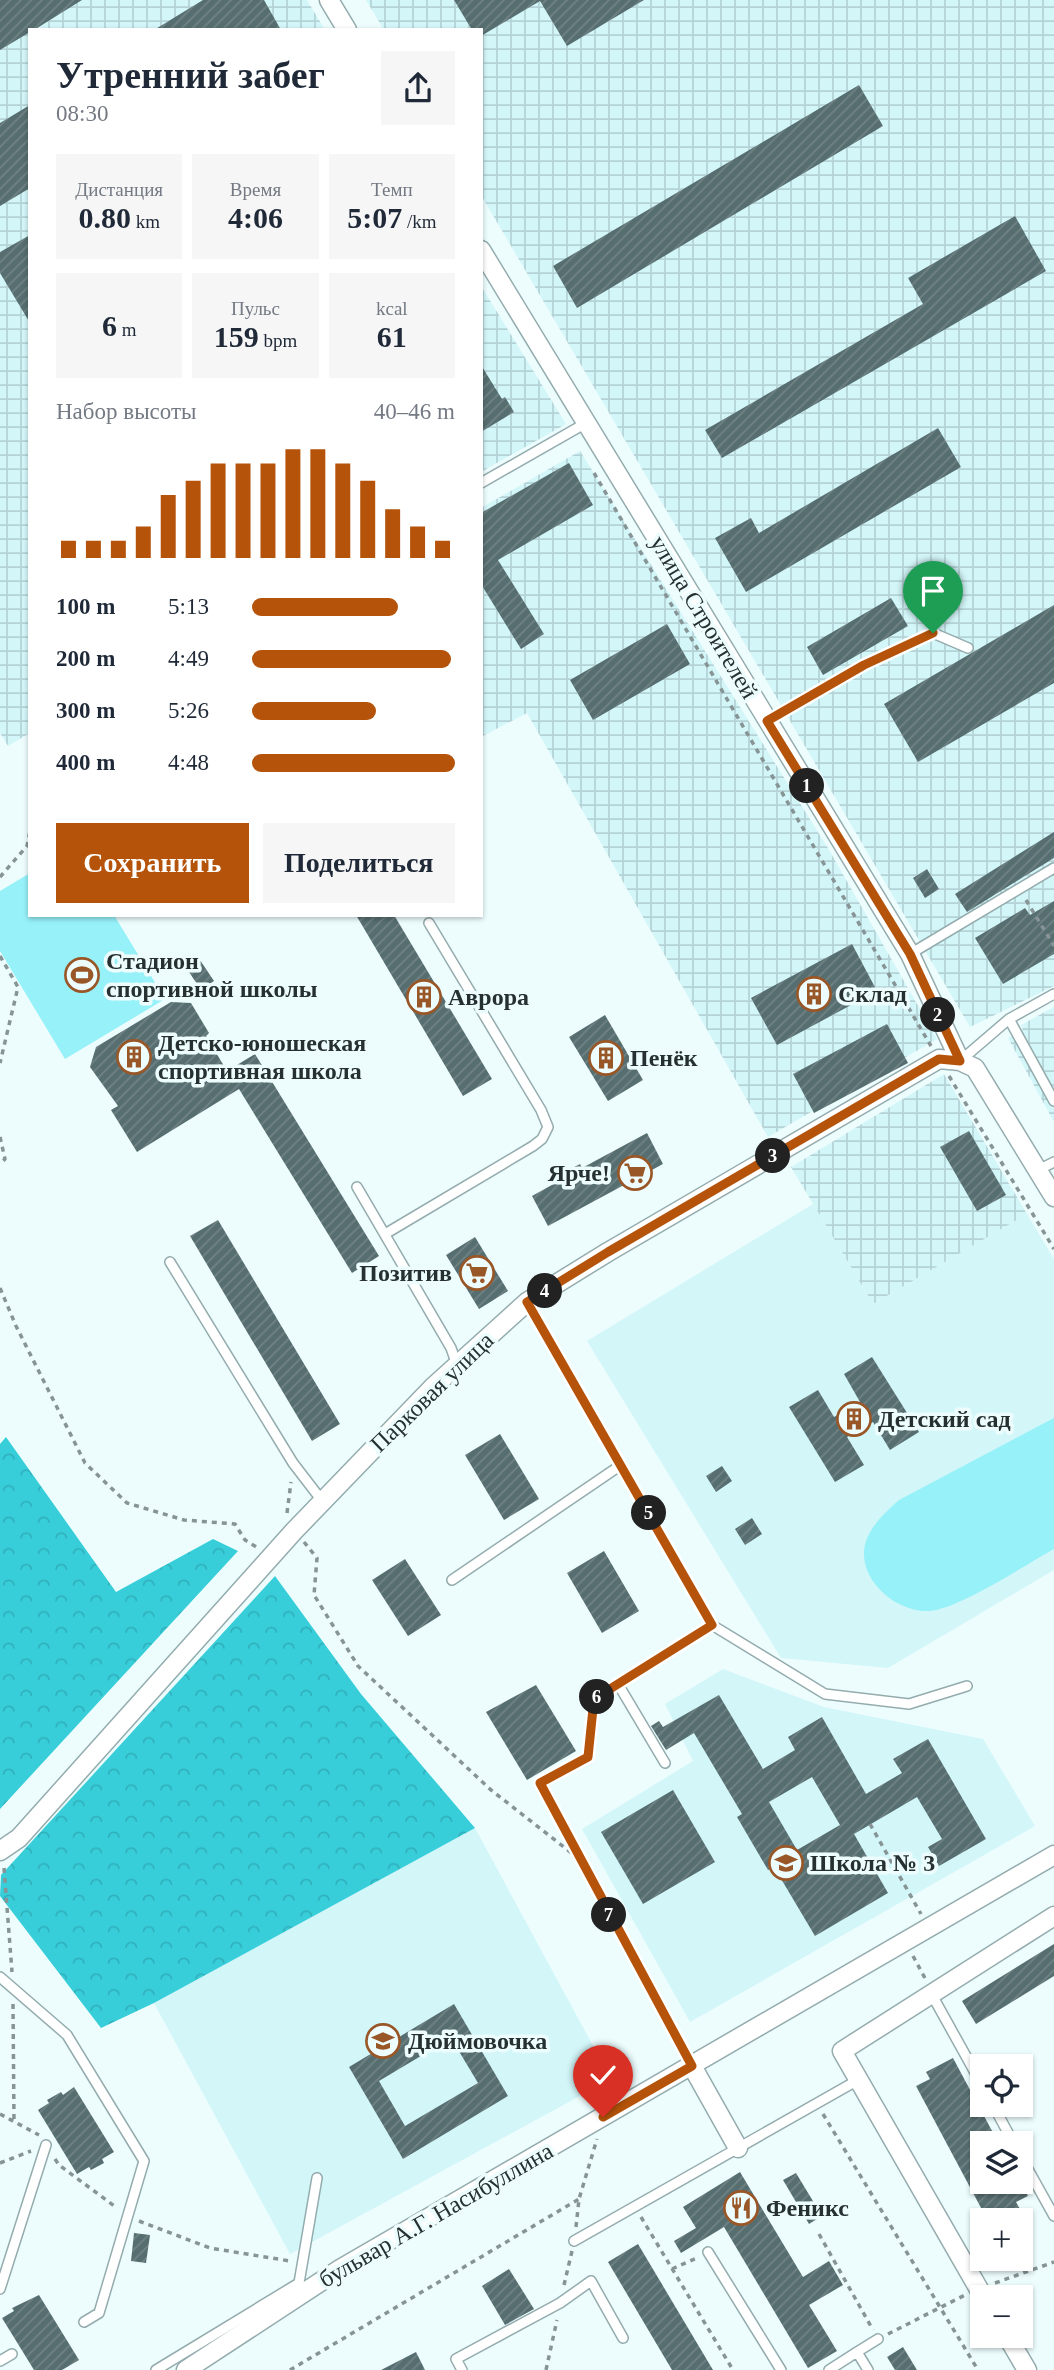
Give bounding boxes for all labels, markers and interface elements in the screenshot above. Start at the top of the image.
button: share [381,51,455,125]
text: Утренний забег [56,54,325,96]
text: 08:30 [56,101,108,126]
text: Дистанция [75,179,163,200]
text: Время [230,179,281,200]
text: Темп [371,179,413,200]
text: 0.80 [78,201,131,234]
text: 4:06 [228,201,283,234]
text: 5:07 [347,201,402,234]
text: km [131,211,160,232]
text: /km [402,211,436,232]
text: Пульс [231,298,280,319]
text: kcal [376,298,408,319]
text: 6 [102,309,117,342]
text: m [117,319,136,340]
text: 159 [214,320,259,353]
text: 61 [377,320,407,353]
text: bpm [259,330,297,351]
text: Набор высоты [56,399,197,424]
text: 40–46 m [374,399,455,424]
street label: улица Строителей [645,531,763,703]
pin [903,561,963,633]
icon: arrive [914,572,952,610]
text: 100 m [56,594,115,619]
text: 5:13 [168,594,209,619]
text: 200 m [56,646,115,671]
text: 4:49 [168,646,209,671]
text: 300 m [56,698,115,723]
text: 5:26 [168,698,209,723]
text: 400 m [56,750,115,775]
text: 4:48 [168,750,209,775]
pin: 1 [790,768,824,804]
text: 1 [802,775,811,796]
button: Сохранить [56,823,249,903]
button: Поделиться [263,823,455,903]
place label: Стадион спортивной школы [106,948,318,1002]
sports icon: Стадион спортивной школы [63,956,101,994]
building icon: Склад [795,975,833,1013]
building icon: Аврора [405,978,443,1016]
place label: Склад [838,981,907,1007]
place label: Аврора [448,984,529,1010]
pin: 2 [920,998,956,1032]
text: 2 [933,1004,942,1025]
place label: Детско-юношеская спортивная школа [158,1030,366,1084]
building icon: Детско-юношеская спортивная школа [115,1038,153,1076]
building icon: Пенёк [587,1039,625,1077]
place label: Пенёк [630,1045,698,1071]
pin: 3 [756,1138,790,1174]
text: 3 [768,1145,777,1166]
supermarket icon: Ярче! [616,1154,654,1192]
place label: Ярче! [548,1160,610,1186]
supermarket icon: Позитив [458,1254,496,1292]
place label: Позитив [359,1260,452,1286]
pin: 4 [528,1274,562,1308]
text: 4 [540,1280,549,1301]
street label: Парковая улица [365,1327,499,1457]
building icon: Детский сад [835,1400,873,1438]
place label: Детский сад [878,1406,1011,1432]
pin: 5 [632,1496,666,1530]
text: 5 [644,1502,653,1523]
pin: 6 [580,1680,614,1714]
text: 6 [592,1686,601,1707]
school or university icon: Школа № 3 [767,1844,805,1882]
place label: Школа № 3 [810,1850,935,1876]
pin: 7 [592,1898,626,1932]
text: 7 [604,1904,613,1925]
school or university icon: Дюймовочка [364,2022,402,2060]
place label: Дюймовочка [408,2028,547,2054]
pin [573,2045,633,2117]
map controls [970,2054,1033,2348]
button: locate [970,2054,1033,2117]
icon: check [584,2056,622,2094]
button: layers [970,2131,1033,2194]
street label: бульвар А.Г. Насибуллина [315,2137,558,2293]
restaurant icon: Феникс [722,2189,760,2227]
place label: Феникс [766,2195,849,2221]
button: + [970,2208,1033,2271]
button: − [970,2285,1033,2348]

